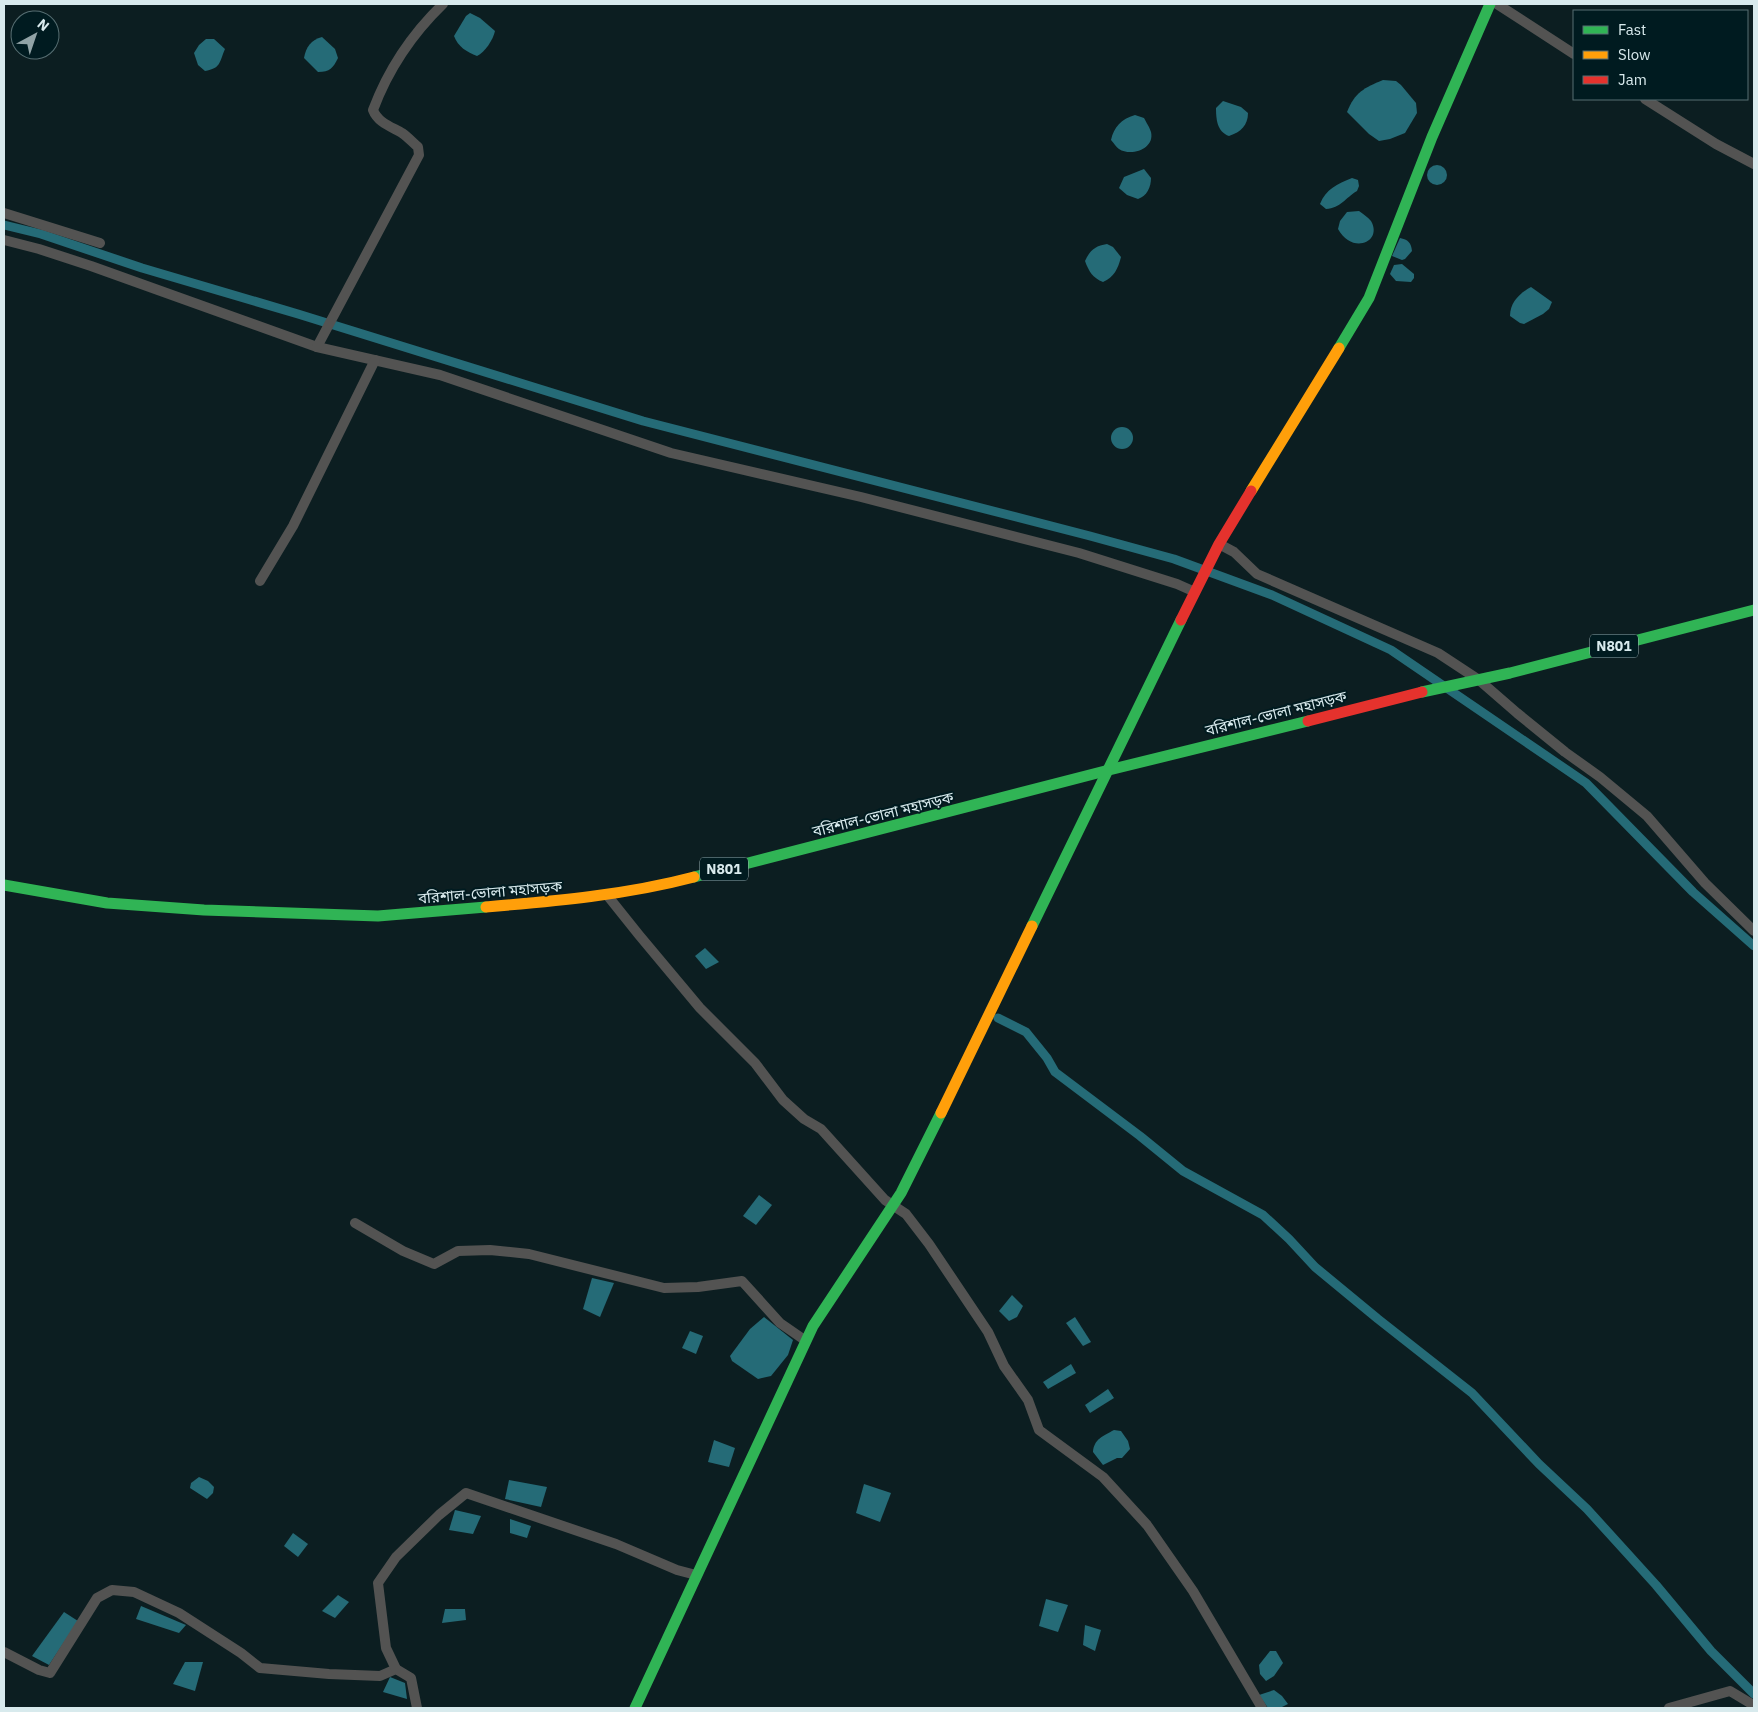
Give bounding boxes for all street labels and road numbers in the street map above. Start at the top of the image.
road number: N801 [1590,634,1638,658]
street label: বরিশাল-ভোলা মহাসড়ক [1202,686,1349,740]
street label: বরিশাল-ভোলা মহাসড়ক [809,787,956,841]
road number: N801 [700,858,748,881]
street label: বরিশাল-ভোলা মহাসড়ক [416,876,564,908]

